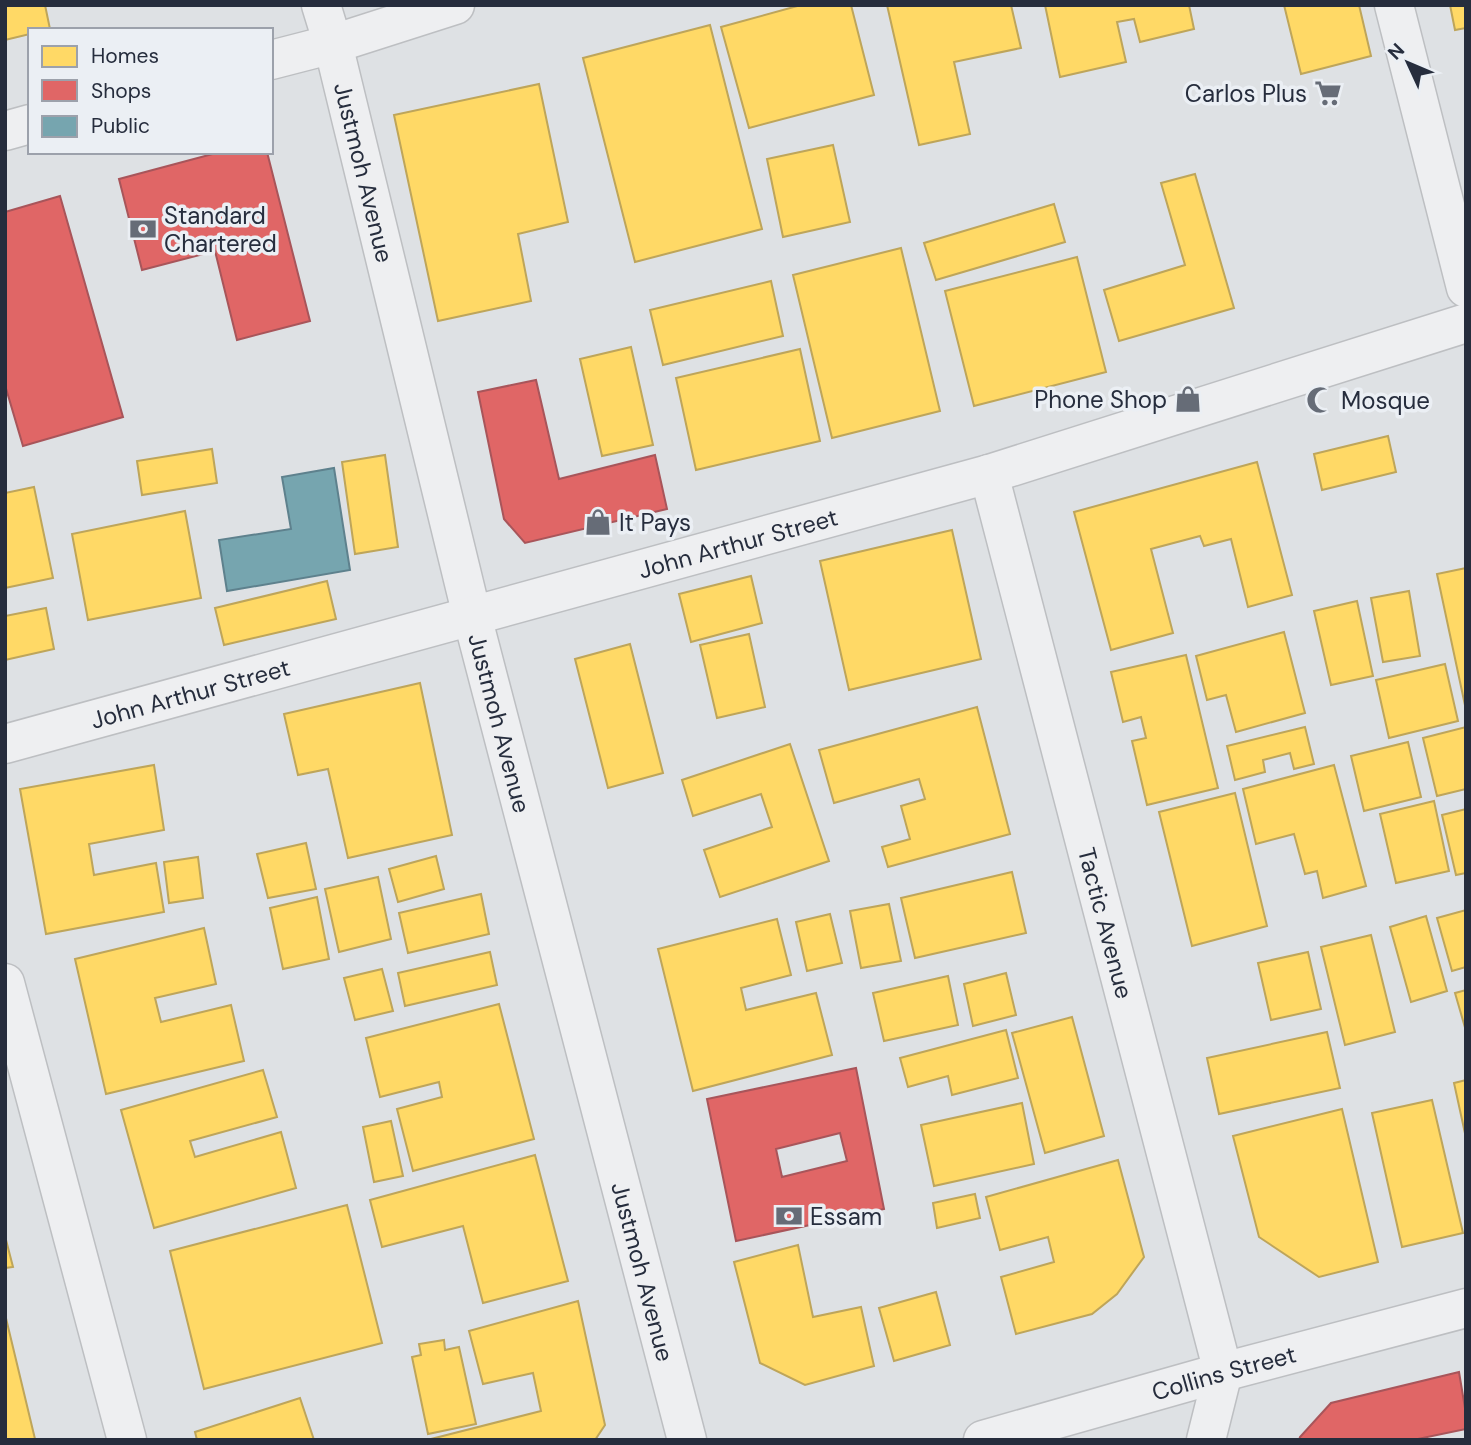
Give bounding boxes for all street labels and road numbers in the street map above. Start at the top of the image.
street label: Justmoh Avenue [327,79,401,266]
street label: John Arthur Street [635,501,841,585]
street label: Justmoh Avenue [462,630,538,816]
street label: John Arthur Street [87,651,293,735]
street label: Tactic Avenue [1071,844,1141,1002]
street label: Justmoh Avenue [605,1179,681,1365]
street label: Collins Street [1148,1338,1299,1407]

